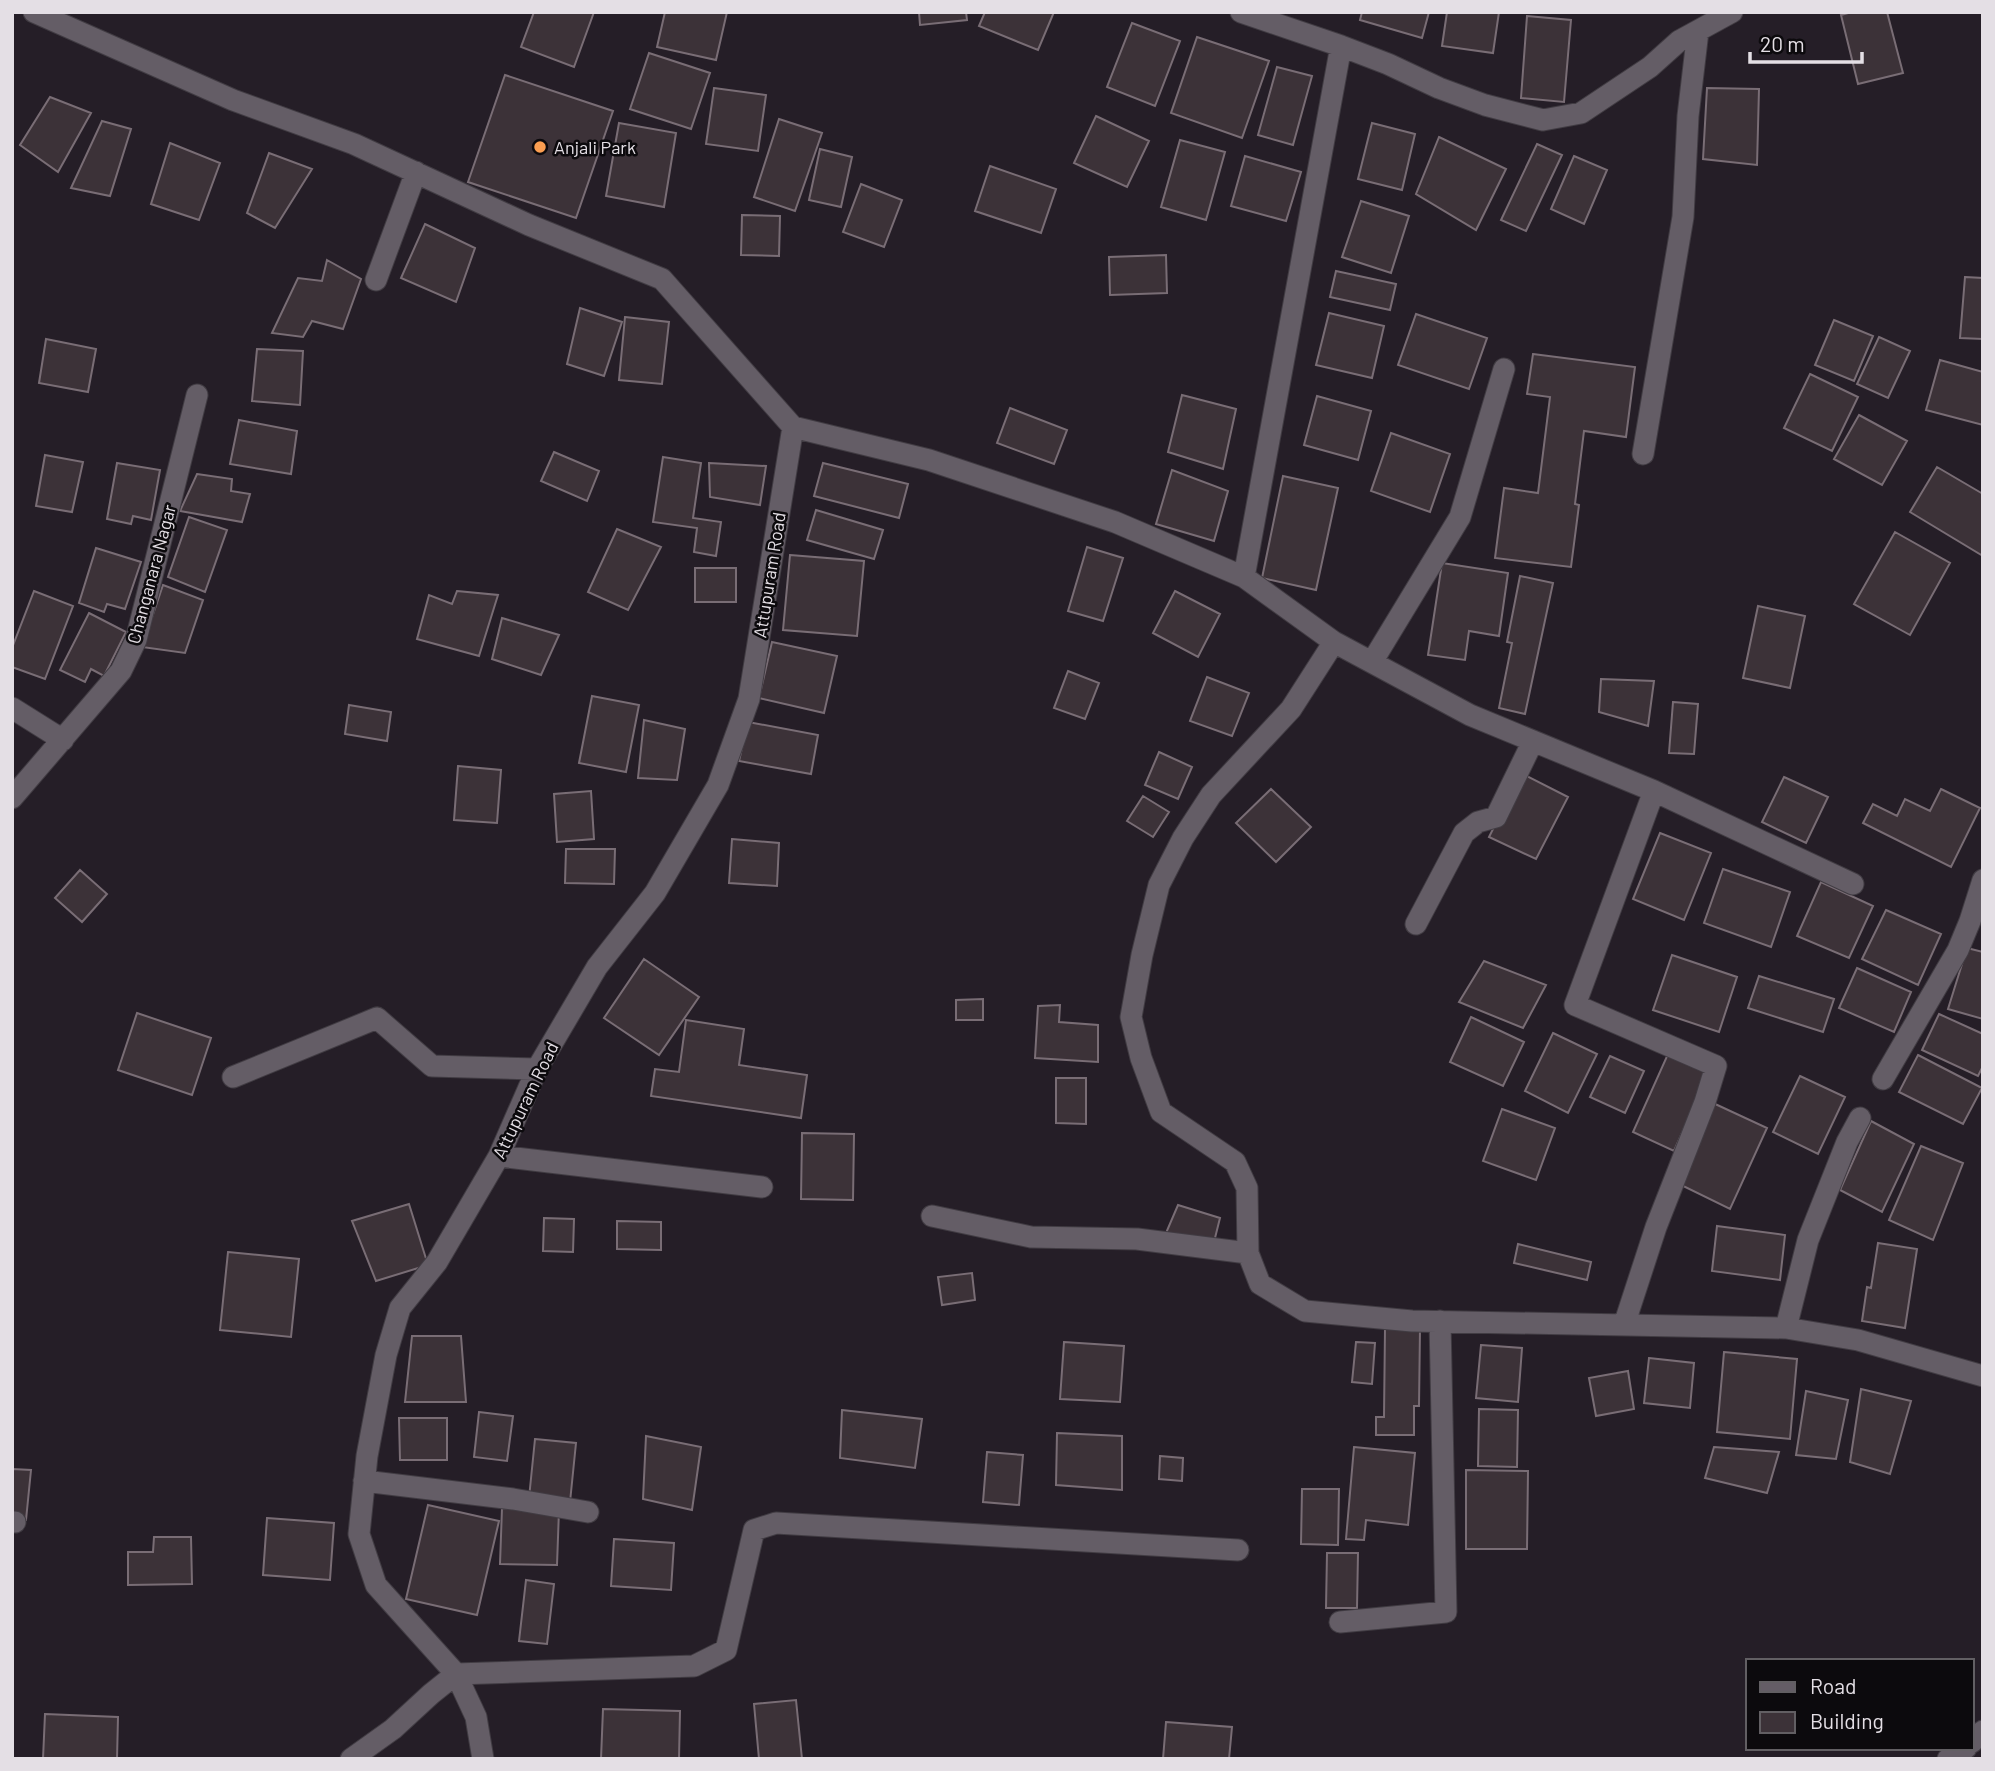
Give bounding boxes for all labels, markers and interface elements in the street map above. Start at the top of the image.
scale bar [1750,21,1862,65]
text: 20 m [1760,31,1805,56]
place label: Anjali Park [554,136,636,158]
marker: Anjali Park [532,139,548,155]
street label: Changanara Nagar [122,502,180,646]
street label: Attupuram Road [748,511,790,639]
street label: Attupuram Road [487,1038,563,1162]
legend [1746,1659,1974,1750]
text: Road [1810,1673,1856,1698]
text: Building [1810,1708,1884,1733]

